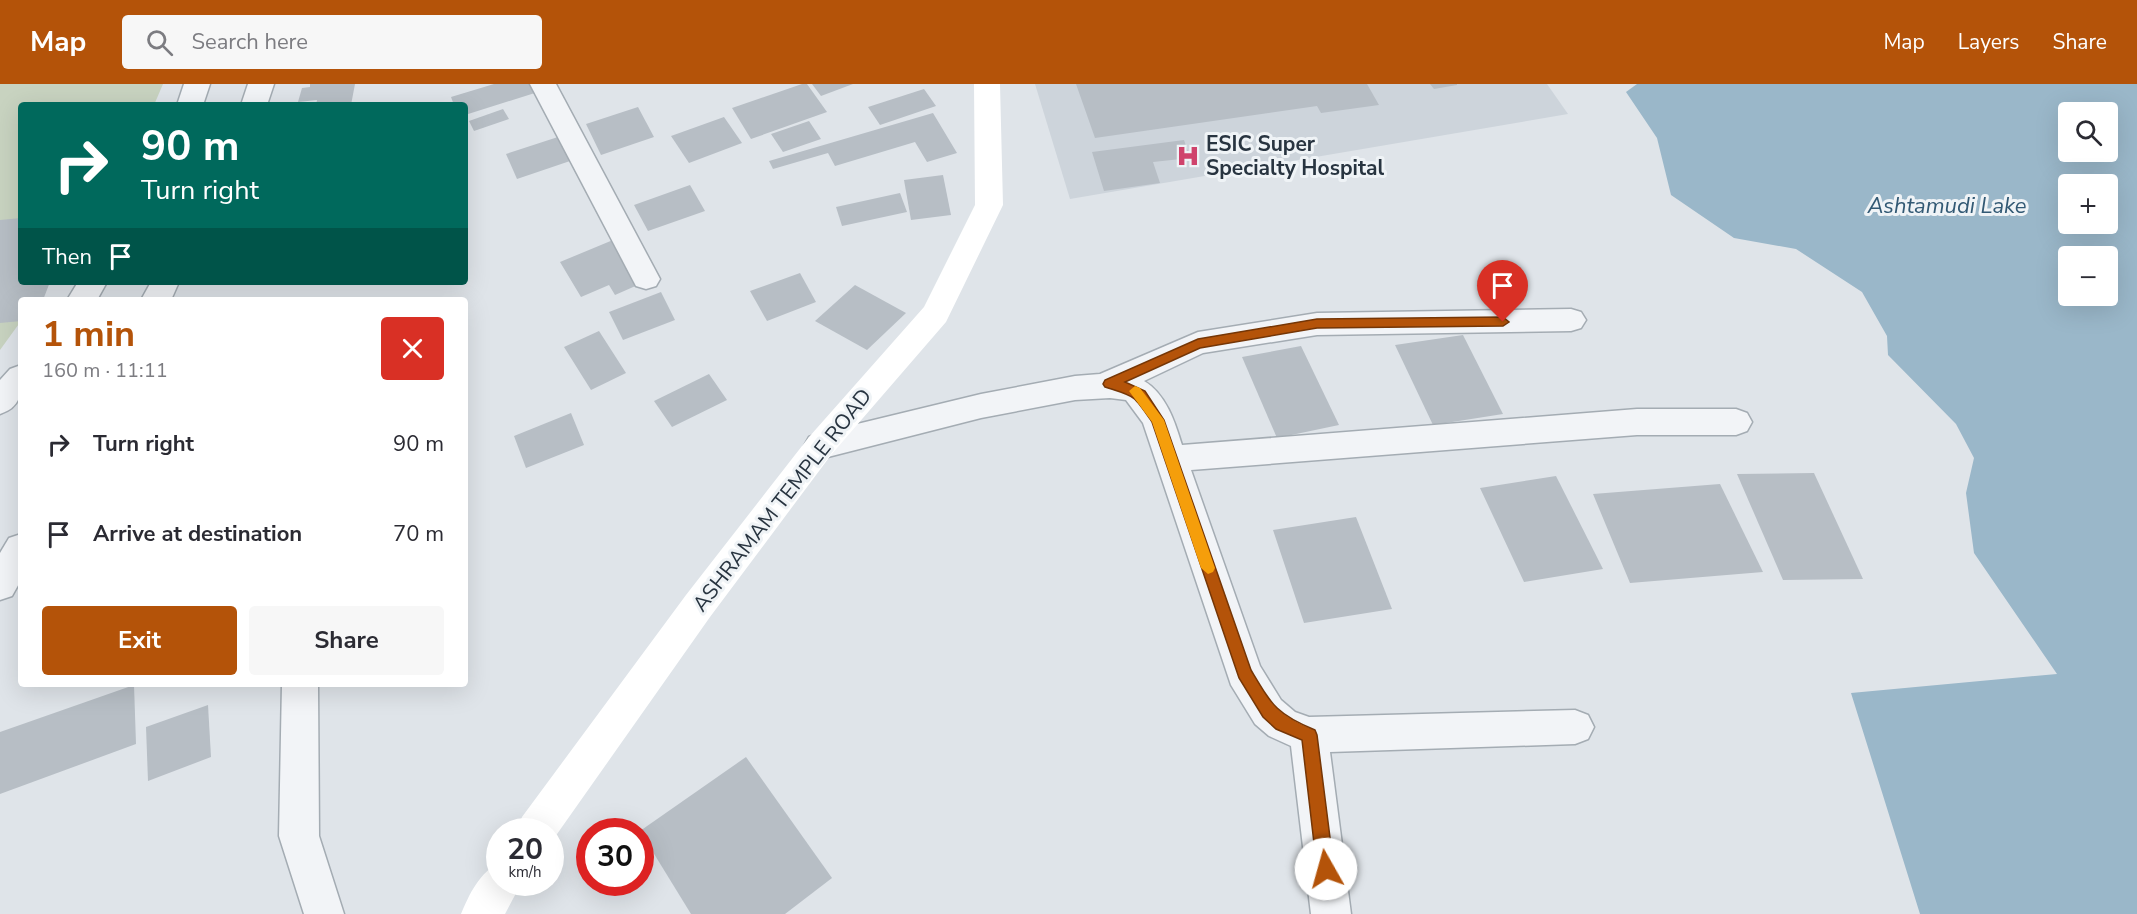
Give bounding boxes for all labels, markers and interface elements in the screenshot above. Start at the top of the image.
search box [122,15,542,69]
text: Map [30,23,86,61]
icon: search [143,26,176,59]
text: Search here [191,27,308,57]
text: Map [1883,28,1925,56]
text: Layers [1958,28,2019,56]
text: Share [2052,28,2107,56]
map controls [2058,102,2118,306]
button: search [2058,102,2118,162]
text: 90 m [141,118,240,175]
icon: right [42,126,120,204]
place label: ESIC Super Specialty Hospital [1206,130,1384,182]
hospital icon: ESIC Super Specialty Hospital [1175,143,1201,169]
text: Turn right [141,172,259,209]
button: + [2058,174,2118,234]
water label: Ashtamudi Lake [1866,191,2027,221]
icon: arrive [104,240,137,273]
text: Then [42,242,92,272]
button: − [2058,246,2118,306]
pin [1477,260,1528,322]
icon: arrive [1486,269,1519,302]
text: 1 min [42,310,135,359]
button: close [381,317,444,380]
text: 160 m · 11:11 [42,357,168,384]
street label: ASHRAMAM TEMPLE ROAD [686,383,878,617]
icon: right [42,428,75,461]
text: Turn right [93,429,194,459]
text: 90 m [393,429,444,459]
icon: arrive [42,518,75,551]
text: Arrive at destination [93,519,302,549]
text: 70 m [393,519,444,549]
button: Exit [42,606,237,675]
button: Share [249,606,444,675]
speed limit sign: 30 [576,818,654,896]
text: 20 [507,829,543,870]
position arrow [1294,837,1358,901]
text: km/h [508,862,542,882]

